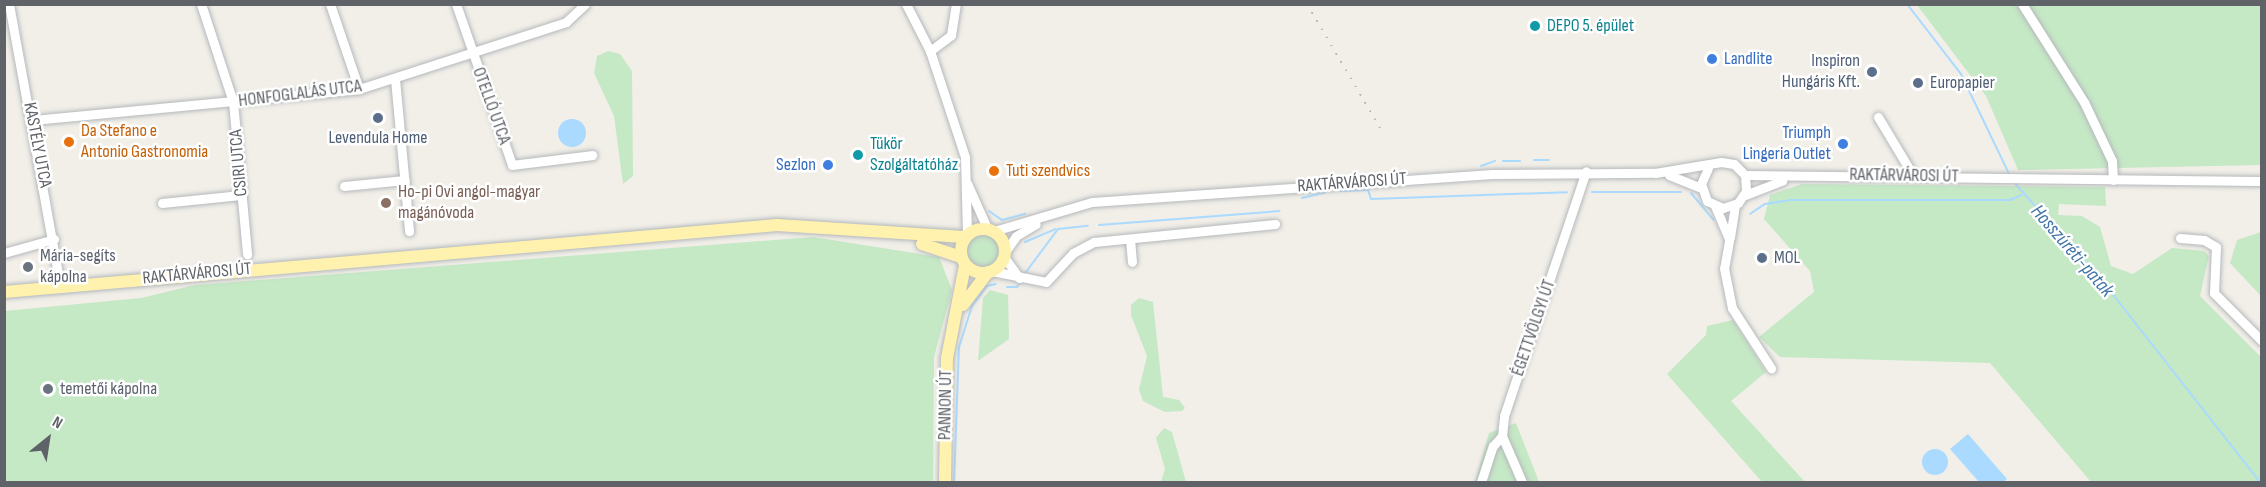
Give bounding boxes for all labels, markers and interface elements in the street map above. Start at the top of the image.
place label: DEPO 5. épület [1547,15,1634,37]
marker: DEPO 5. épület [1528,19,1542,33]
place label: Landlite [1724,48,1772,70]
place label: Inspiron Hungáris Kft. [1782,51,1860,94]
marker: Landlite [1705,52,1719,66]
street label: OTELLÓ UTCA [467,65,515,147]
marker: Inspiron Hungáris Kft. [1865,65,1879,79]
place label: Europapier [1930,72,1995,94]
street label: HONFOGLALÁS UTCA [237,76,363,112]
marker: Europapier [1911,76,1925,90]
street label: KASTÉLY UTCA [18,100,56,190]
marker: Levendula Home [371,111,385,125]
place label: Da Stefano e Antonio Gastronomia [81,121,208,164]
place label: Triumph Lingeria Outlet [1743,123,1831,166]
place label: Levendula Home [329,127,427,149]
street label: CSIRI UTCA [225,129,253,197]
place label: Tükör Szolgáltatóház [870,134,958,176]
marker: Da Stefano e Antonio Gastronomia [62,135,76,149]
marker: Triumph Lingeria Outlet [1836,137,1850,151]
marker: Tükör Szolgáltatóház [851,148,865,162]
place label: Sezlon [776,154,816,176]
marker: Sezlon [821,158,835,172]
place label: Tuti szendvics [1006,160,1090,182]
marker: Tuti szendvics [987,164,1001,178]
street label: RAKTÁRVÁROSI ÚT [1849,164,1959,188]
street label: RAKTÁRVÁROSI ÚT [1297,168,1407,198]
place label: Ho-pi Ovi angol-magyar magánóvoda [398,182,540,224]
marker: Ho-pi Ovi angol-magyar magánóvoda [379,196,393,210]
water label: Hosszúréti-patak [2025,200,2119,302]
place label: Mária-segíts kápolna [40,246,116,288]
place label: MOL [1774,247,1800,269]
marker: MOL [1755,251,1769,265]
street label: RAKTÁRVÁROSI ÚT [142,258,252,290]
marker: Mária-segíts kápolna [21,260,35,274]
street label: ÉGETTVÖLGYI ÚT [1507,277,1561,379]
street label: PANNON ÚT [935,370,957,440]
place label: temetői kápolna [60,378,157,400]
marker: temetői kápolna [41,382,55,396]
north arrow [18,409,78,469]
text: N [49,413,66,433]

